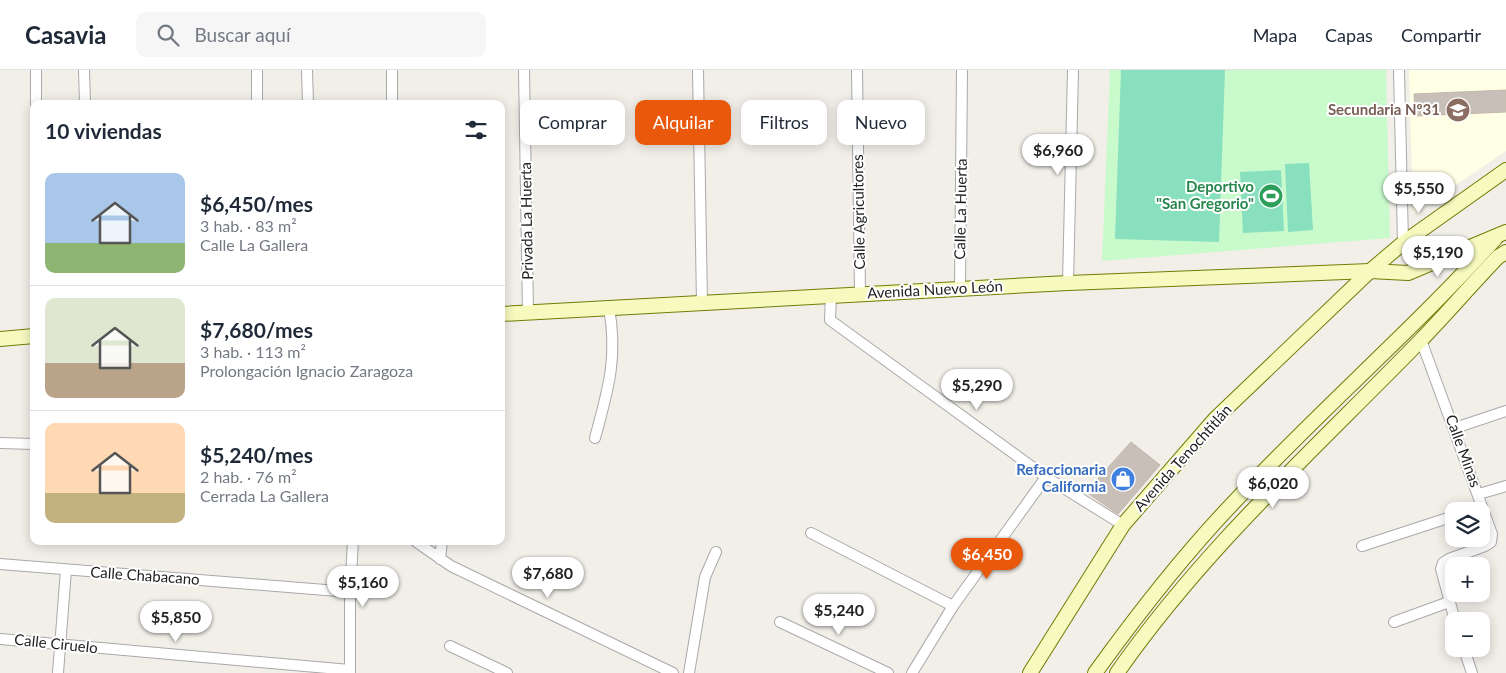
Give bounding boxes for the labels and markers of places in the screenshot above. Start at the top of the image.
school or university icon: Secundaria Nº31 [1445,97,1471,123]
place label: Secundaria Nº31 [1328,100,1440,118]
pin: $6,960 [1017,134,1099,176]
pin: $5,550 [1378,172,1460,214]
place label: Deportivo "San Gregorio" [1156,177,1254,212]
sports icon: Deportivo "San Gregorio" [1258,183,1284,209]
pin: $5,190 [1397,236,1479,278]
pin: $5,290 [936,368,1018,411]
place label: Refaccionaria California [1016,460,1106,495]
shop icon: Refaccionaria California [1110,466,1136,492]
pin: $6,020 [1232,466,1314,509]
pin: $6,450 [946,538,1028,580]
pin: $7,680 [507,556,589,599]
pin: $5,160 [322,566,404,608]
pin: $5,240 [798,594,880,636]
pin: $5,850 [135,600,217,643]

